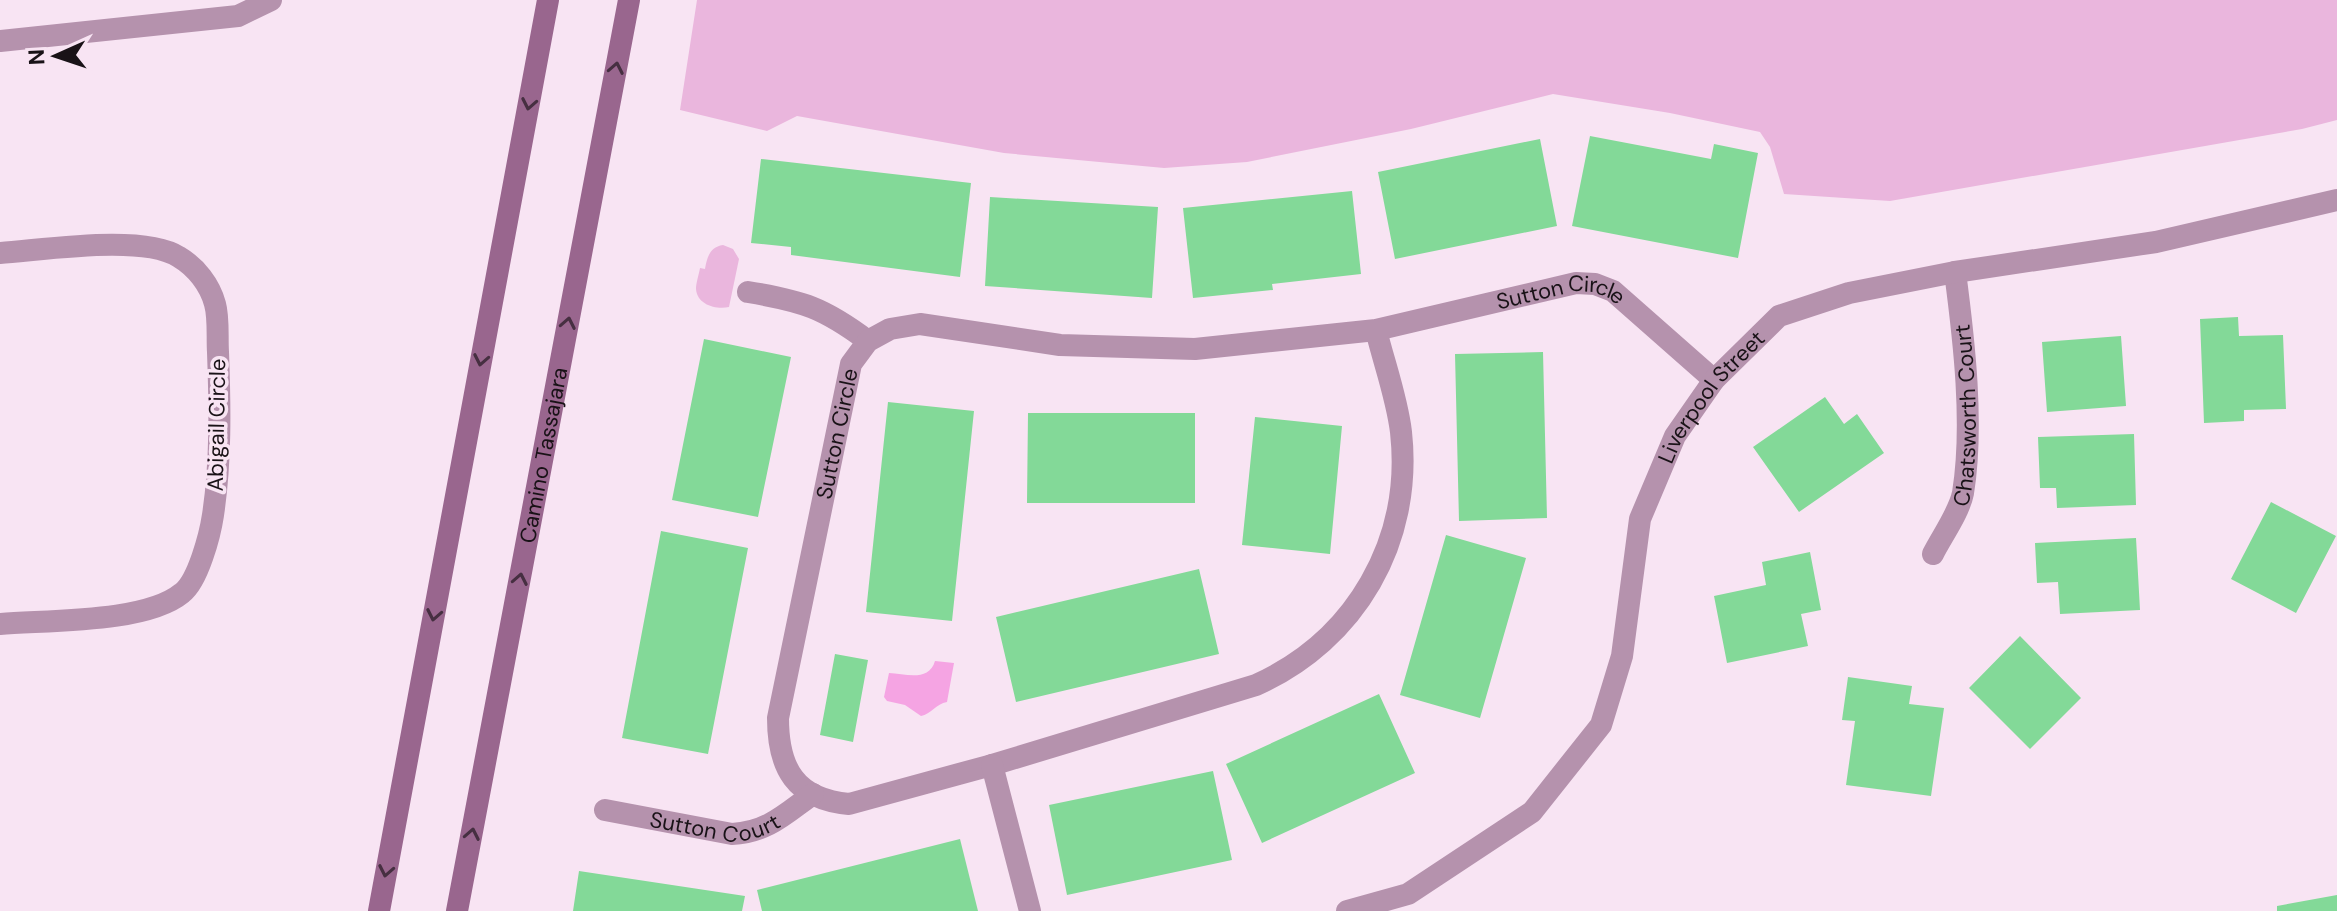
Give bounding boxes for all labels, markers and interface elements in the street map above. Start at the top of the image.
north arrow [16,16,96,96]
text: N [22,48,51,66]
one-way arrow [607,61,624,75]
one-way arrow [521,97,538,110]
street label: Sutton Circle [1493,269,1632,316]
one-way arrow [559,317,576,330]
street label: Chatsworth Court [1946,323,1983,510]
street label: Liverpool Street [1651,324,1771,468]
one-way arrow [474,353,491,367]
street label: Abigail Circle [201,358,232,492]
street label: Camino Tassajara [513,365,574,545]
street label: Sutton Circle [810,366,865,502]
one-way arrow [511,573,528,586]
one-way arrow [426,608,443,622]
street label: Sutton Court [647,805,785,850]
one-way arrow [462,828,479,841]
one-way arrow [379,864,396,878]

